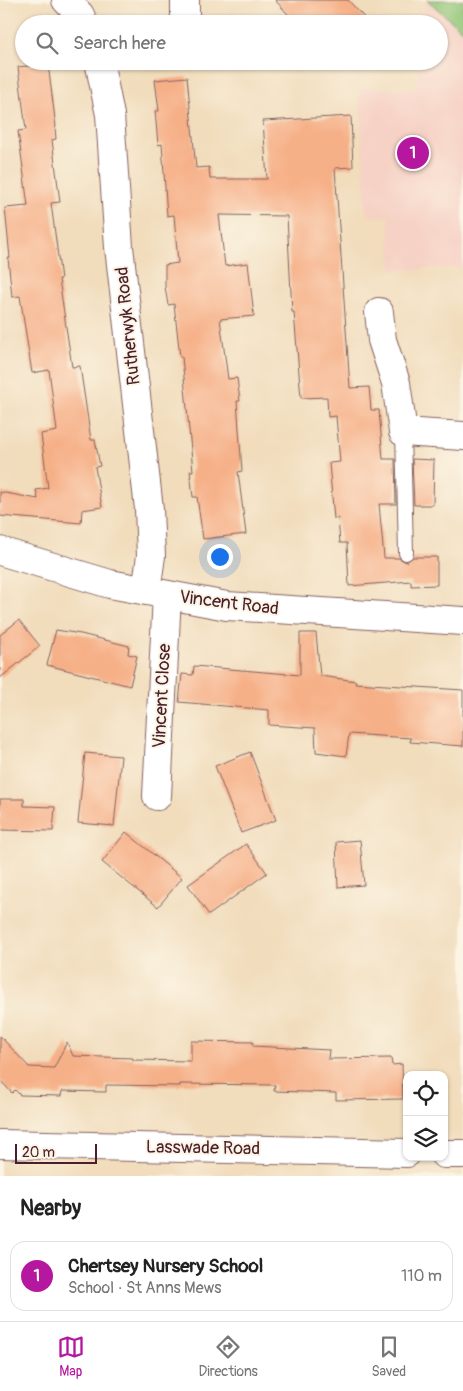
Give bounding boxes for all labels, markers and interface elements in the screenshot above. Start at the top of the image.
search box [15,15,448,70]
icon: search [33,29,61,57]
text: Search here [73,31,166,55]
pin: 1 [397,134,429,172]
street label: Rutherwyk Road [110,266,146,386]
your location [207,544,233,570]
street label: Vincent Road [178,585,280,621]
street label: Vincent Close [148,643,176,749]
map controls [403,1071,448,1161]
button: locate [403,1071,448,1116]
button: layers [403,1116,448,1161]
street label: Lasswade Road [146,1136,260,1160]
scale bar [15,1141,98,1164]
text: 20 m [22,1144,55,1161]
text: Nearby [20,1195,81,1222]
text: Chertsey Nursery School [68,1254,263,1278]
text: 1 [34,1266,40,1286]
text: 110 m [401,1266,442,1286]
text: School · St Anns Mews [68,1278,221,1298]
tab: Map [57,1333,85,1380]
tab: Directions [198,1333,258,1380]
tab: Saved [371,1333,406,1380]

